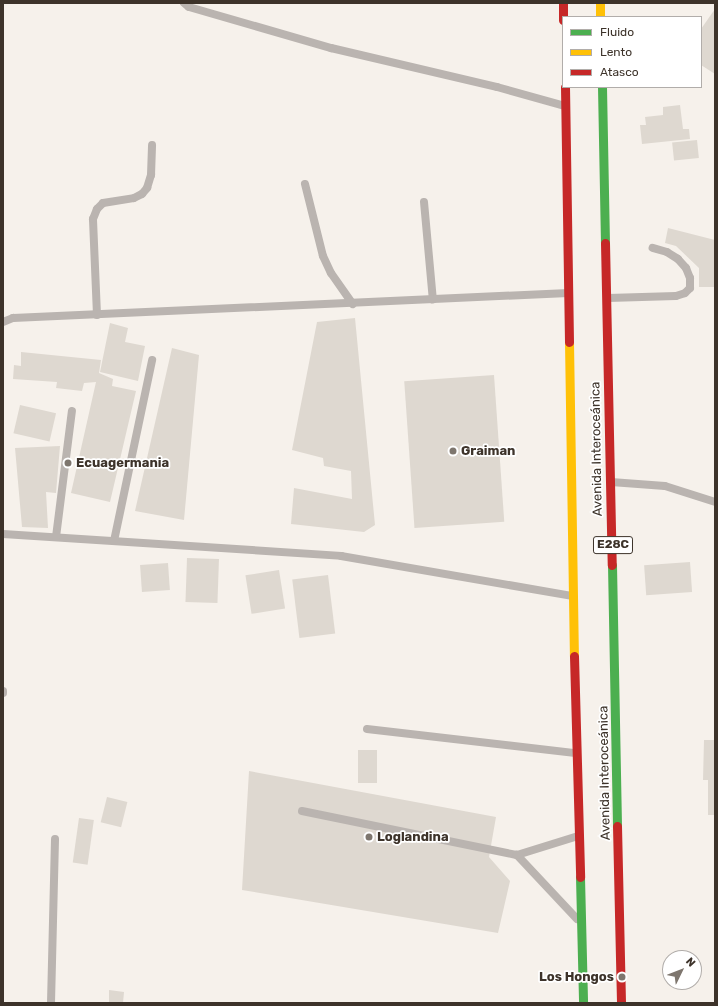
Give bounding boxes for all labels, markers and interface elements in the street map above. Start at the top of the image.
legend [562,16,702,88]
text: Fluido [600,25,634,39]
text: Lento [600,45,632,59]
text: Atasco [600,65,639,79]
street label: Avenida Interoceánica [588,382,606,516]
place label: Graiman [461,443,515,459]
marker: Graiman [448,446,458,456]
place label: Ecuagermania [76,455,169,471]
marker: Ecuagermania [63,458,73,468]
road number: E28C [592,535,634,555]
street label: Avenida Interoceánica [596,706,614,840]
place label: Loglandina [377,829,449,845]
marker: Loglandina [364,832,374,842]
north arrow [662,950,702,990]
text: N [683,955,698,969]
place label: Los Hongos [539,969,614,985]
marker: Los Hongos [617,972,627,982]

